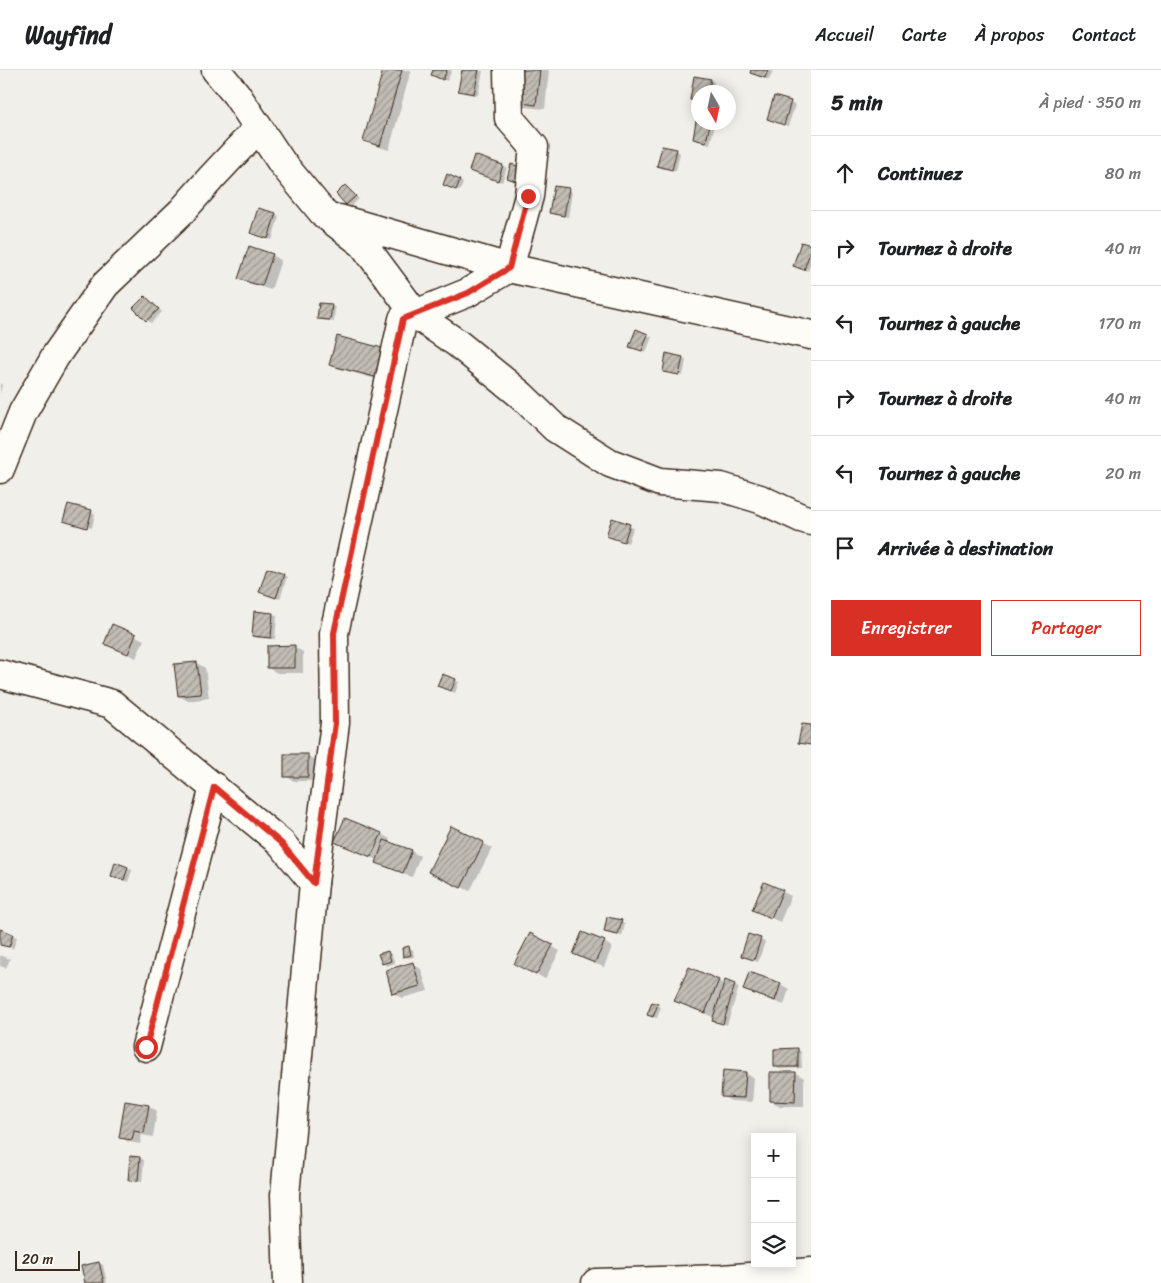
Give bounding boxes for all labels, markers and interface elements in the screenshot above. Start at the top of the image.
text: Wayfind [25,14,111,56]
text: Accueil [815,19,874,51]
text: Carte [902,19,947,51]
text: À propos [975,19,1044,51]
text: Contact [1072,19,1136,51]
text: 5 min [831,84,883,122]
north arrow [691,85,736,130]
text: À pied · 350 m [1039,88,1141,117]
text: Continuez [878,157,963,190]
icon: ahead [831,159,859,187]
text: 80 m [1105,159,1141,188]
route end [517,185,540,208]
text: Tournez à droite [878,232,1012,265]
icon: right [831,234,859,262]
text: 40 m [1104,234,1141,263]
text: Tournez à gauche [878,307,1020,340]
icon: left [831,309,859,337]
text: 170 m [1098,309,1141,338]
text: Tournez à droite [878,382,1012,415]
icon: right [831,384,859,412]
text: 40 m [1104,384,1141,413]
text: Tournez à gauche [878,457,1020,490]
icon: left [831,459,859,487]
text: 20 m [1105,459,1141,488]
text: Arrivée à destination [878,532,1053,565]
icon: arrive [831,534,859,562]
button: Enregistrer [831,600,981,656]
button: Partager [991,600,1141,656]
route start [135,1036,158,1059]
map controls [751,1133,796,1268]
button: + [751,1133,796,1178]
button: − [751,1178,796,1223]
button: layers [751,1223,796,1268]
text: 20 m [22,1247,53,1272]
scale bar [15,1248,80,1271]

